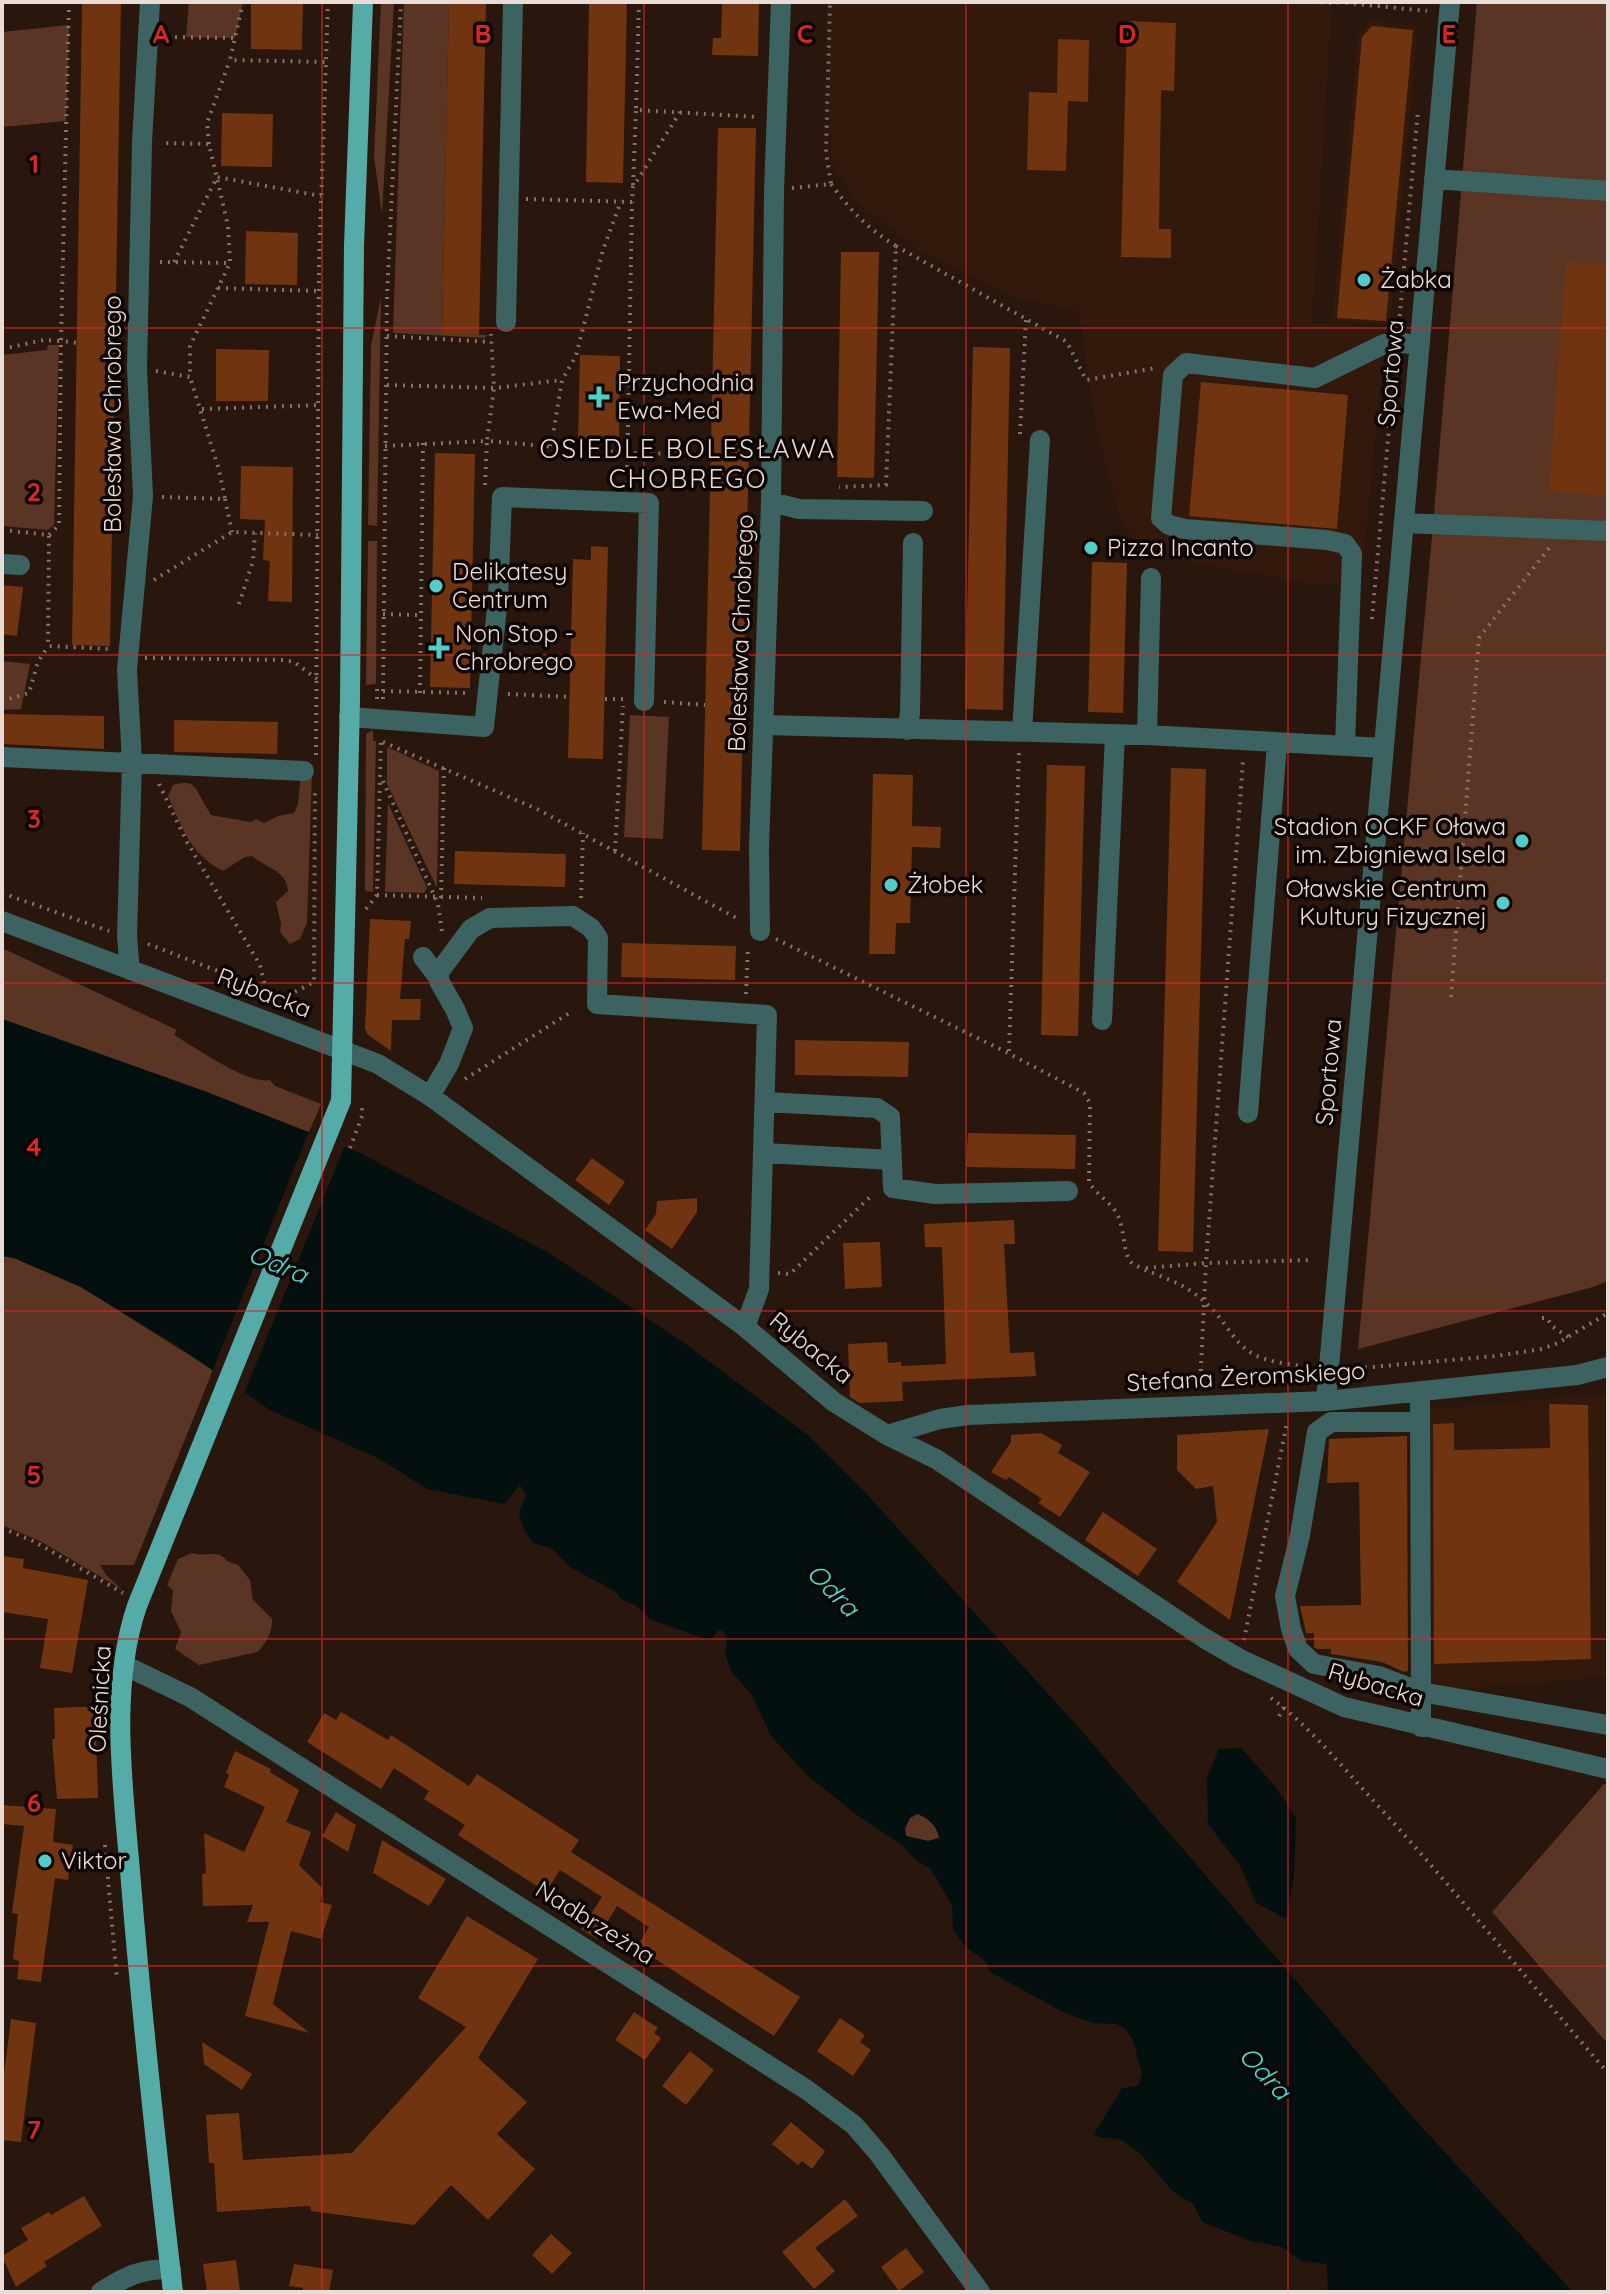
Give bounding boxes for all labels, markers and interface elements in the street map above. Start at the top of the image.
text: A [153,17,170,50]
text: B [474,17,492,50]
text: C [797,17,813,50]
text: D [1118,17,1136,50]
text: E [1442,17,1456,50]
text: 1 [29,147,39,180]
place label: Żabka [1380,264,1452,294]
marker: Żabka [1355,271,1373,289]
street label: Bolesława Chrobrego [97,295,127,533]
street label: Sportowa [1370,318,1410,428]
place label: Przychodnia Ewa-Med [617,367,754,425]
marker: Przychodnia Ewa-Med [588,386,610,408]
district label: OSIEDLE BOLESŁAWA CHOBREGO [540,432,836,495]
text: 2 [27,475,41,508]
street label: Bolesława Chrobrego [721,514,759,752]
place label: Pizza Incanto [1107,532,1254,562]
marker: Pizza Incanto [1082,539,1100,557]
place label: Delikatesy Centrum [452,556,567,614]
marker: Delikatesy Centrum [427,577,445,595]
place label: Non Stop - Chrobrego [455,618,574,676]
marker: Non Stop - Chrobrego [430,639,448,657]
text: 3 [27,802,41,835]
place label: Stadion OCKF Oława im. Zbigniewa Isela [1274,811,1506,869]
marker: Stadion OCKF Oława im. Zbigniewa Isela [1513,832,1531,850]
place label: Żłobek [907,869,983,899]
place label: Oławskie Centrum Kultury Fizycznej [1285,873,1487,931]
marker: Żłobek [882,876,900,894]
marker: Oławskie Centrum Kultury Fizycznej [1494,894,1512,912]
street label: Rybacka [213,960,316,1024]
street label: Sportowa [1308,1017,1348,1127]
text: 4 [26,1130,42,1163]
water label: Odra [244,1236,314,1291]
street label: Rybacka [764,1305,859,1390]
street label: Stefana Żeromskiego [1126,1355,1366,1397]
text: 5 [27,1458,41,1491]
water label: Odra [800,1556,867,1624]
street label: Oleśnicka [81,1645,117,1753]
street label: Rybacka [1325,1655,1428,1713]
text: 6 [27,1786,41,1819]
place label: Viktor [61,1845,127,1875]
marker: Viktor [36,1852,54,1870]
street label: Nadbrzeżna [530,1874,661,1971]
water label: Odra [1232,2039,1299,2107]
text: 7 [27,2113,41,2146]

